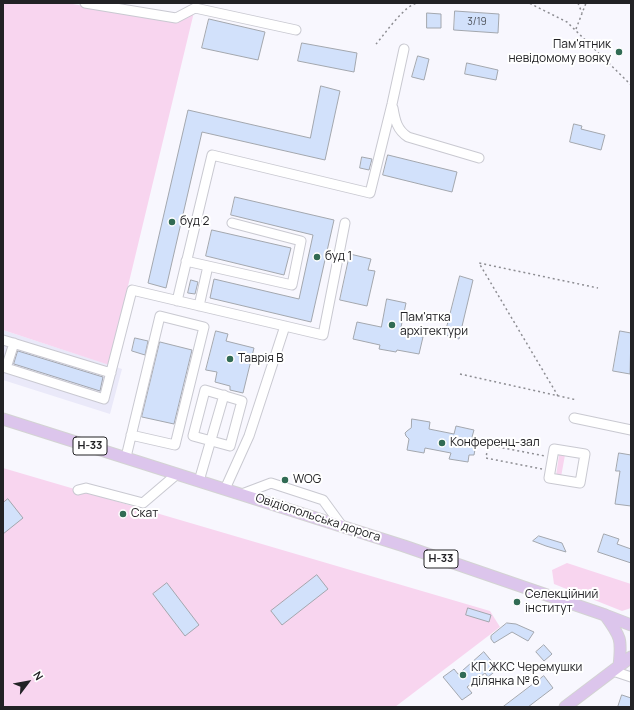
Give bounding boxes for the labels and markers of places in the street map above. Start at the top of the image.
place label: Пам'ятник невідомому вояку [509,38,611,66]
marker: Пам'ятник невідомому вояку [614,47,624,57]
place label: буд 2 [180,215,209,229]
marker: буд 2 [167,217,177,227]
place label: буд 1 [325,250,352,264]
marker: буд 1 [312,252,322,262]
place label: Пам'ятка архітектури [400,311,468,339]
marker: Пам'ятка архітектури [387,320,397,330]
place label: Таврія В [238,352,284,366]
marker: Таврія В [225,354,235,364]
place label: Конференц-зал [450,436,540,450]
marker: Конференц-зал [437,438,447,448]
place label: WOG [293,473,321,487]
marker: WOG [280,475,290,485]
place label: Скат [131,507,158,521]
marker: Скат [118,509,128,519]
place label: Селекційний інститут [525,588,598,616]
marker: Селекційний інститут [512,597,522,607]
place label: КП ЖКС Черемушки ділянка № 6 [471,661,582,689]
marker: КП ЖКС Черемушки ділянка № 6 [458,670,468,680]

